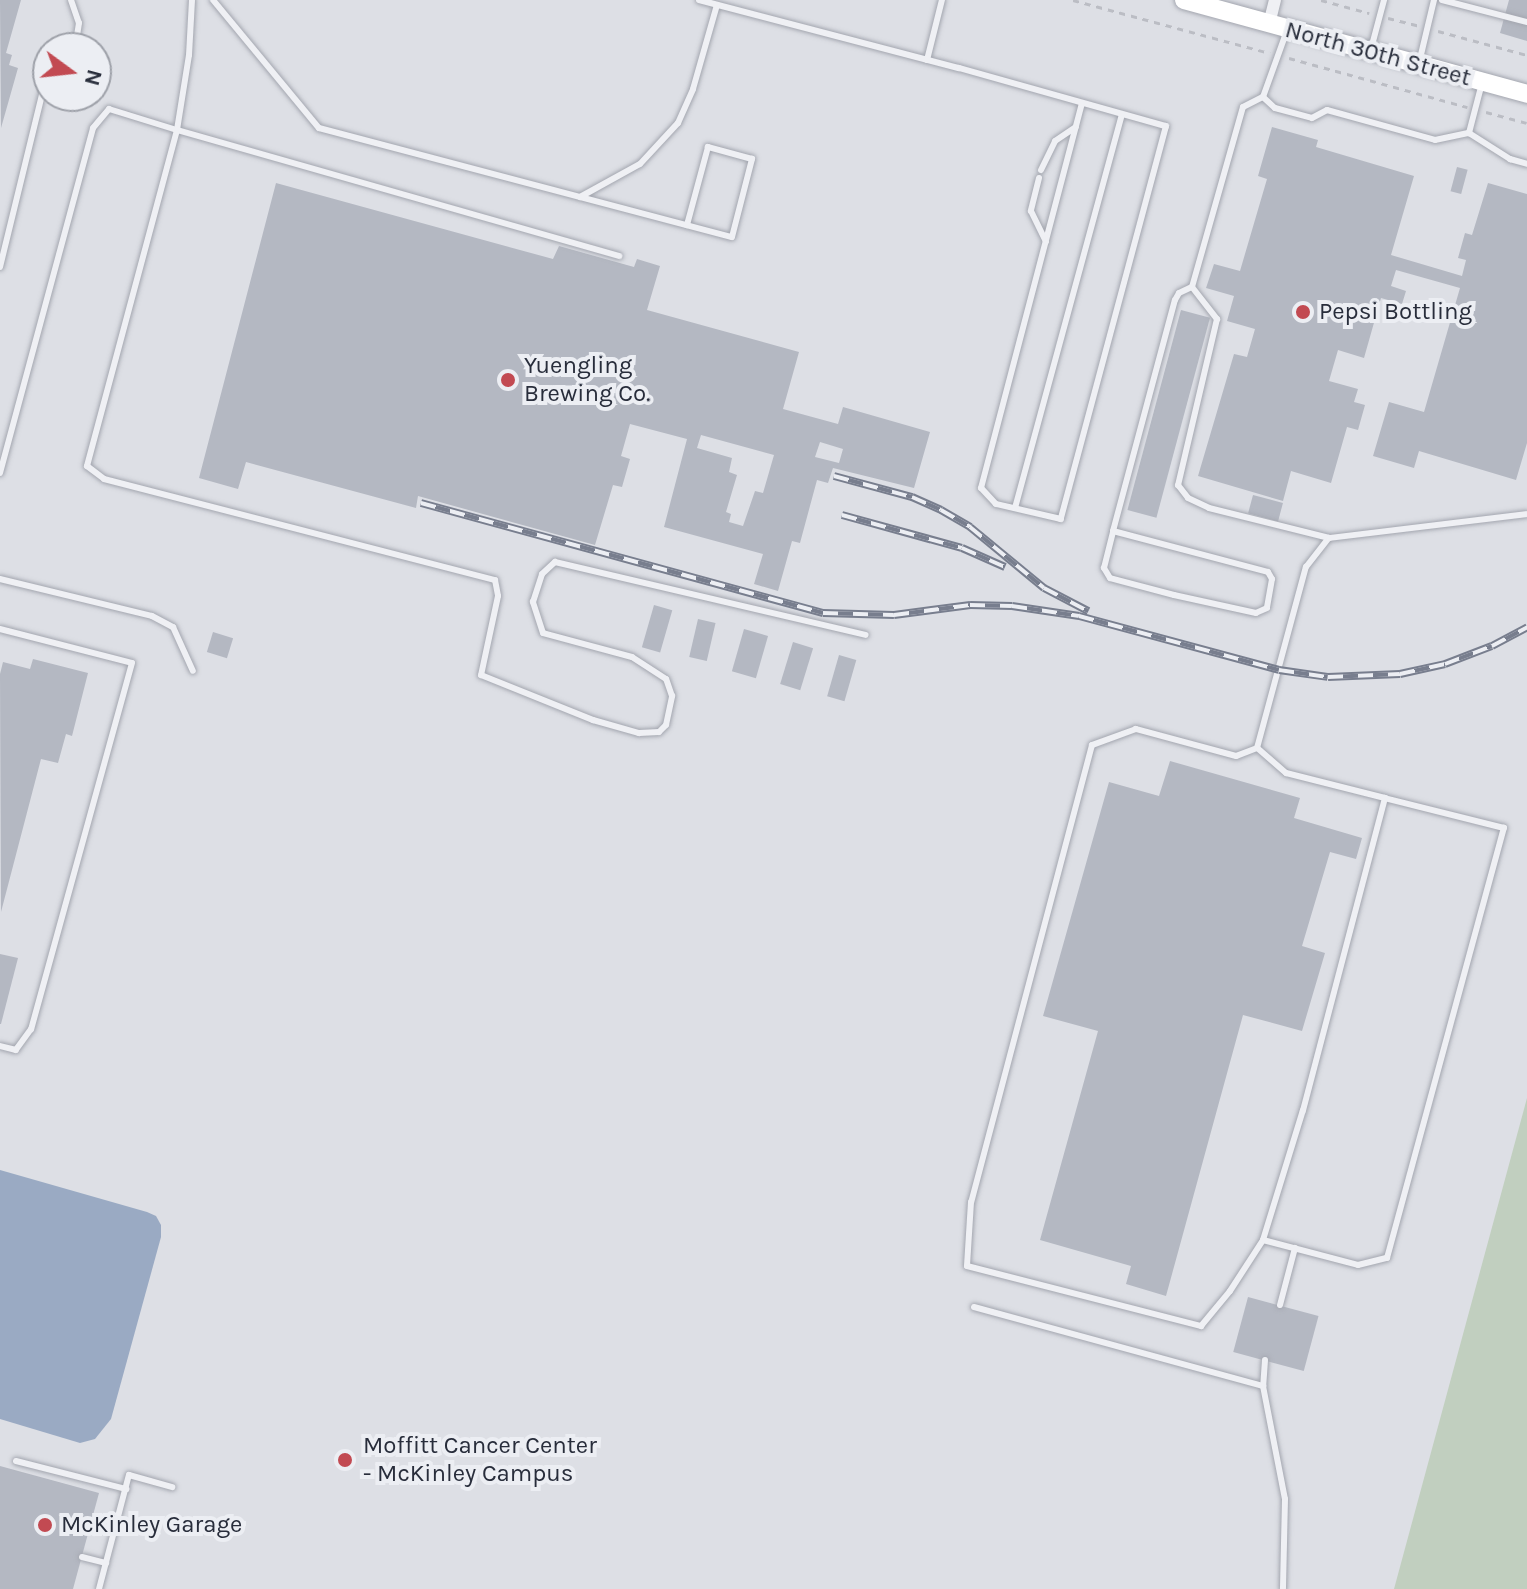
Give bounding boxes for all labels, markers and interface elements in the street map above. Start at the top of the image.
street label: North 30th Street [1282,15,1474,93]
north arrow [32,32,112,112]
text: N [79,67,108,89]
place label: Pepsi Bottling [1319,298,1472,326]
marker: Pepsi Bottling [1294,303,1312,321]
place label: Yuengling Brewing Co. [524,352,650,408]
marker: Yuengling Brewing Co. [499,371,517,389]
place label: Moffitt Cancer Center - McKinley Campus [363,1432,597,1488]
marker: Moffitt Cancer Center - McKinley Campus [334,1449,356,1471]
place label: McKinley Garage [61,1511,242,1539]
marker: McKinley Garage [36,1516,54,1534]

